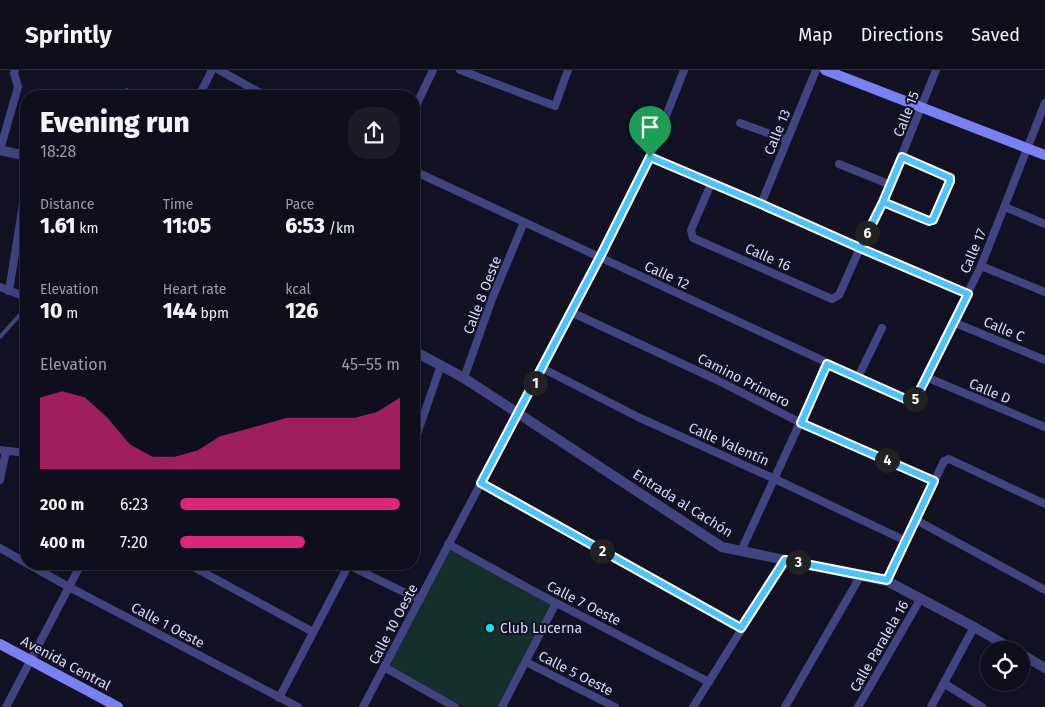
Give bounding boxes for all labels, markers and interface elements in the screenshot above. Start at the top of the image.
text: Sprintly [25,21,112,49]
text: Map [798,24,833,46]
text: Directions [861,24,943,46]
text: Saved [971,24,1020,46]
street label: Calle 15 [890,89,923,140]
text: Evening run [40,106,190,139]
pin [629,106,671,157]
button: share [348,107,400,159]
street label: Calle 13 [761,107,794,157]
icon: arrive [636,113,664,141]
text: 18:28 [40,142,76,161]
text: Distance [40,196,94,213]
text: Time [163,196,193,213]
text: Pace [285,196,314,213]
text: 1.61 [40,213,76,239]
text: 11:05 [163,213,211,239]
text: 6:53 [285,213,325,239]
text: km [76,220,98,237]
text: /km [325,220,355,237]
pin: 6 [854,220,880,246]
text: 6 [864,225,871,242]
street label: Calle 17 [956,226,990,276]
street label: Calle 16 [742,240,793,275]
street label: Calle 8 Oeste [460,254,505,337]
street label: Calle 12 [642,258,692,293]
text: Elevation [40,281,99,298]
text: Heart rate [163,281,226,298]
text: kcal [285,281,311,298]
text: 10 [40,298,62,324]
text: 144 [163,298,197,324]
text: 126 [285,298,318,324]
text: m [62,305,78,322]
text: bpm [197,305,229,322]
street label: Calle C [981,313,1027,346]
street label: Camino Primero [695,350,793,411]
text: Elevation [40,355,107,374]
text: 45–55 m [342,355,400,374]
pin: 1 [522,370,548,396]
text: 1 [532,375,539,392]
street label: Calle D [966,375,1013,408]
pin: 5 [902,386,928,412]
text: 5 [912,391,919,408]
street label: Calle Valentín [686,419,772,470]
pin: 4 [874,448,900,472]
text: 4 [884,452,891,469]
street label: Entrada al Cachón [630,466,736,541]
text: 200 m [40,495,84,514]
text: 6:23 [120,495,148,514]
text: 400 m [40,533,85,552]
text: 7:20 [120,533,148,552]
pin: 2 [590,538,614,564]
text: 2 [599,543,606,560]
pin: 3 [786,550,810,574]
text: 3 [795,554,802,571]
street label: Calle 7 Oeste [544,578,624,629]
street label: Calle 10 Oeste [365,581,422,667]
street label: Calle Paralela 16 [846,598,912,695]
street label: Calle 1 Oeste [128,599,207,652]
place label: Club Lucerna [500,620,582,637]
marker: Club Lucerna [484,622,496,634]
street label: Avenida Central [18,633,114,694]
map controls [980,641,1030,691]
button: locate [980,641,1030,691]
street label: Calle 5 Oeste [536,647,616,700]

